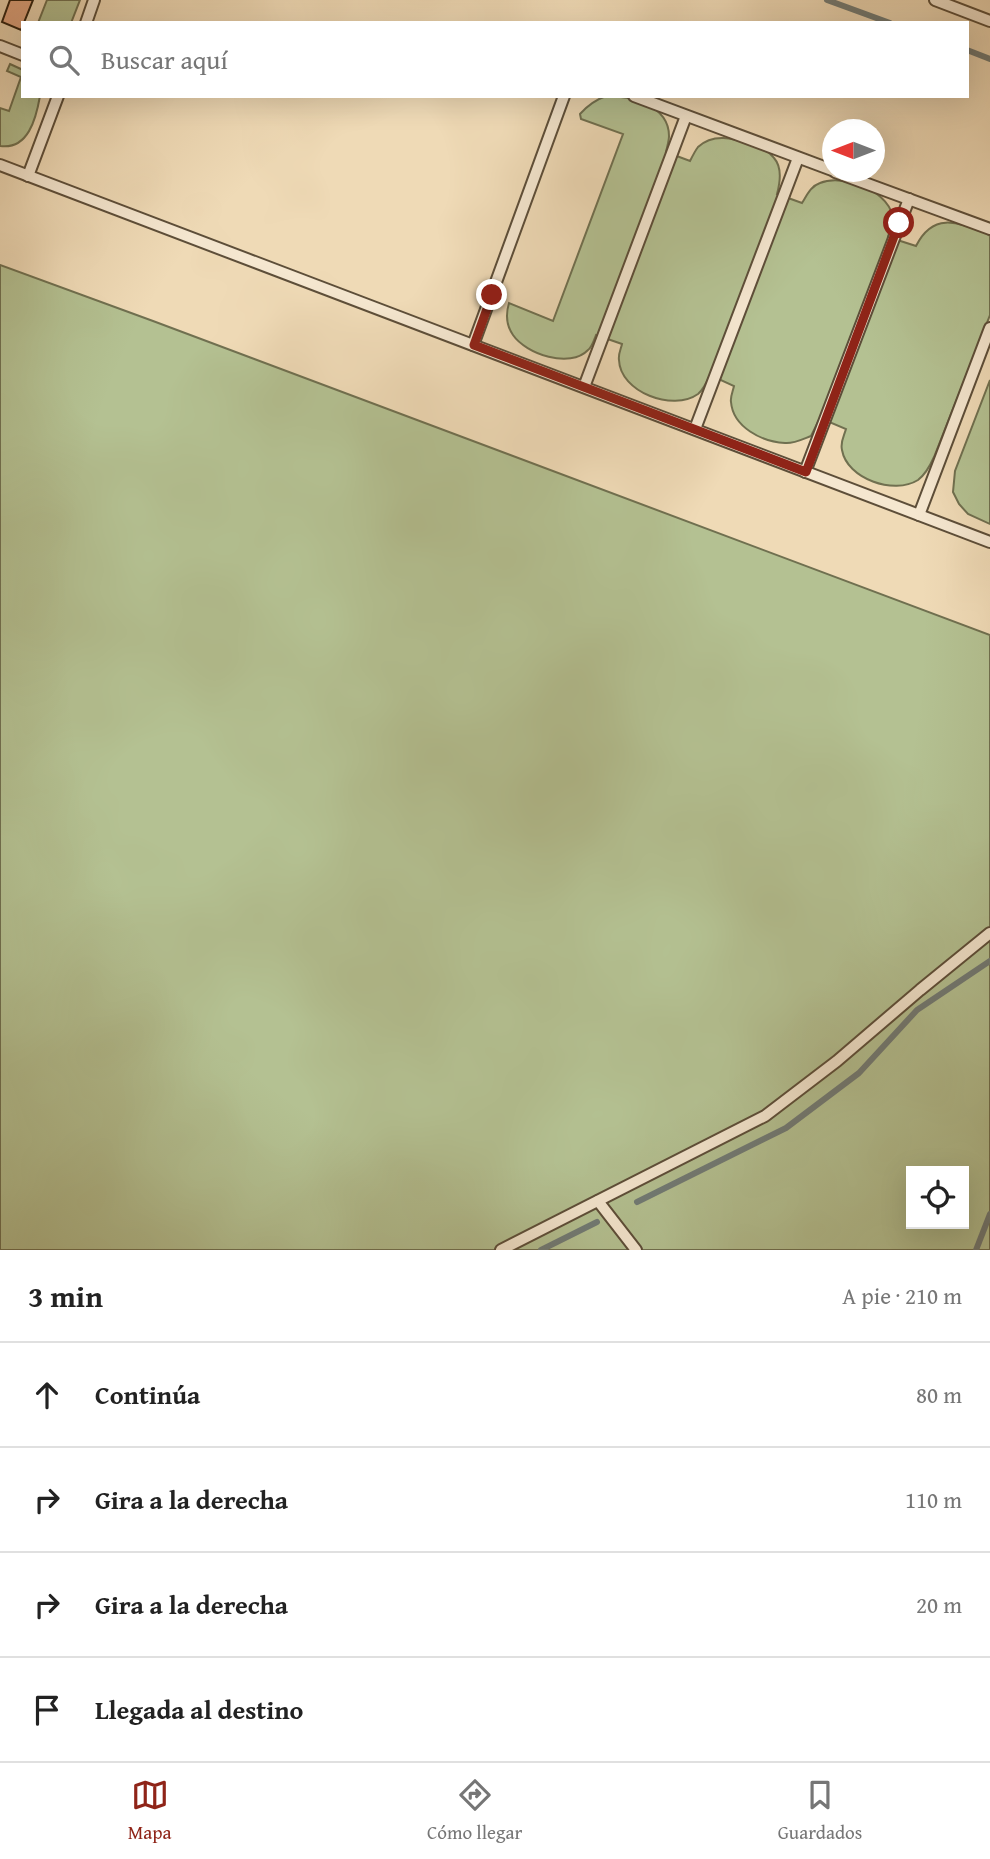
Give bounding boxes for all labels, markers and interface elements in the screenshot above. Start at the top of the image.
search box [21,21,969,98]
text: Buscar aquí [101,40,228,79]
icon: search [45,41,83,79]
north arrow [822,119,885,182]
route start [883,207,914,238]
route end [476,279,507,310]
map controls [906,1166,969,1229]
button: locate [906,1166,969,1229]
text: 3 min [28,1274,103,1318]
text: A pie · 210 m [842,1279,962,1312]
text: Continúa [95,1375,200,1414]
icon: ahead [28,1376,66,1414]
text: 80 m [916,1378,962,1411]
text: Gira a la derecha [95,1480,288,1519]
icon: right [28,1481,66,1519]
text: 110 m [905,1483,962,1516]
text: Gira a la derecha [95,1585,288,1624]
icon: right [28,1586,66,1624]
text: 20 m [916,1588,962,1621]
text: Llegada al destino [95,1690,303,1729]
icon: arrive [28,1691,66,1729]
tab: Mapa [128,1776,172,1846]
tab: Cómo llegar [427,1776,522,1846]
tab: Guardados [778,1776,862,1846]

